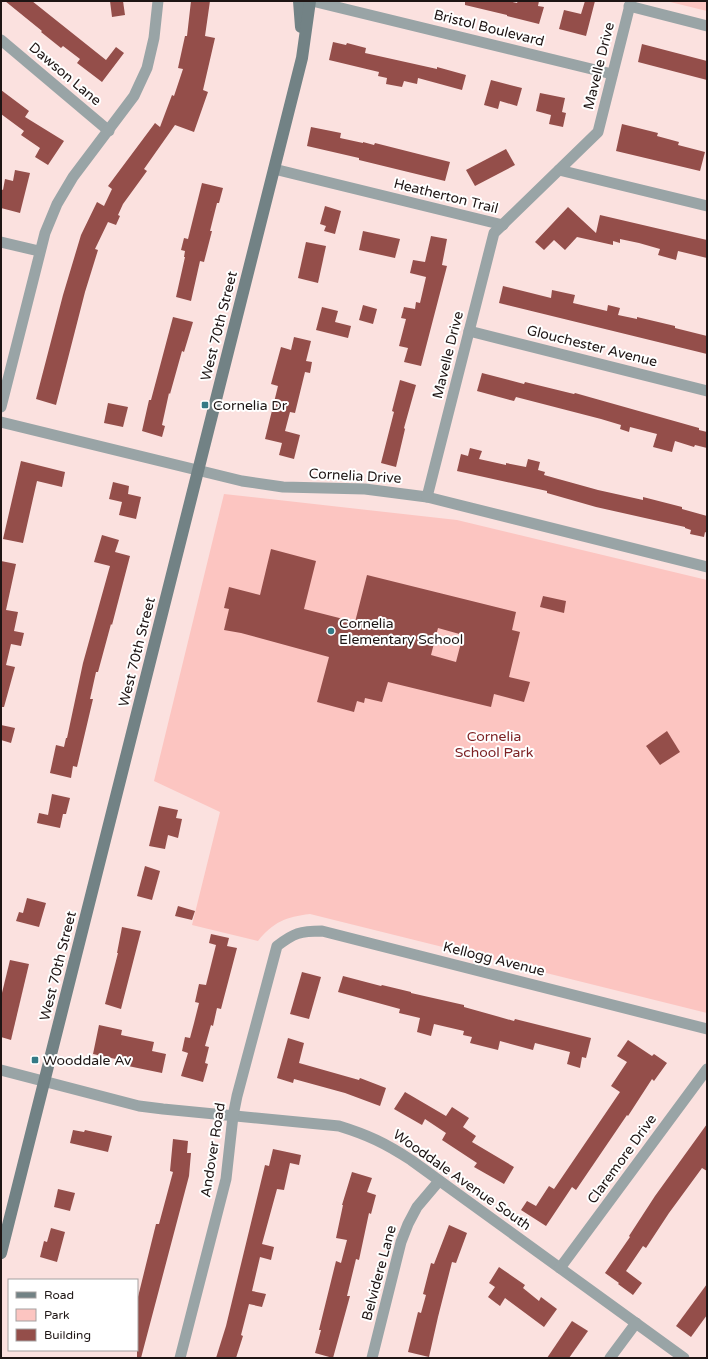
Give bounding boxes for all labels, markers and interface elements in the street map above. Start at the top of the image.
street label: Bristol Boulevard [432,6,546,50]
street label: Mavelle Drive [580,20,618,111]
street label: Dawson Lane [25,39,105,109]
street label: Heatherton Trail [392,175,500,217]
street label: West 70th Street [197,269,241,382]
street label: Mavelle Drive [429,309,467,400]
street label: Glouchester Avenue [525,322,659,370]
place label: Cornelia Dr [213,397,288,414]
marker: Cornelia Dr [200,400,210,410]
street label: Cornelia Drive [308,465,402,487]
street label: West 70th Street [115,595,159,708]
place label: Cornelia Elementary School [339,615,463,648]
marker: Cornelia Elementary School [326,626,336,636]
park label: Cornelia School Park [455,728,534,761]
street label: West 70th Street [36,909,80,1022]
street label: Kellogg Avenue [441,938,547,980]
place label: Wooddale Av [43,1052,132,1069]
marker: Wooddale Av [30,1055,40,1065]
street label: Andover Road [197,1101,229,1199]
street label: Claremore Drive [584,1111,660,1207]
street label: Wooddale Avenue South [390,1126,534,1234]
street label: Belvidere Lane [358,1223,400,1322]
legend [8,1279,138,1351]
text: Road [44,1288,74,1302]
text: Park [44,1308,70,1322]
text: Building [44,1328,91,1342]

